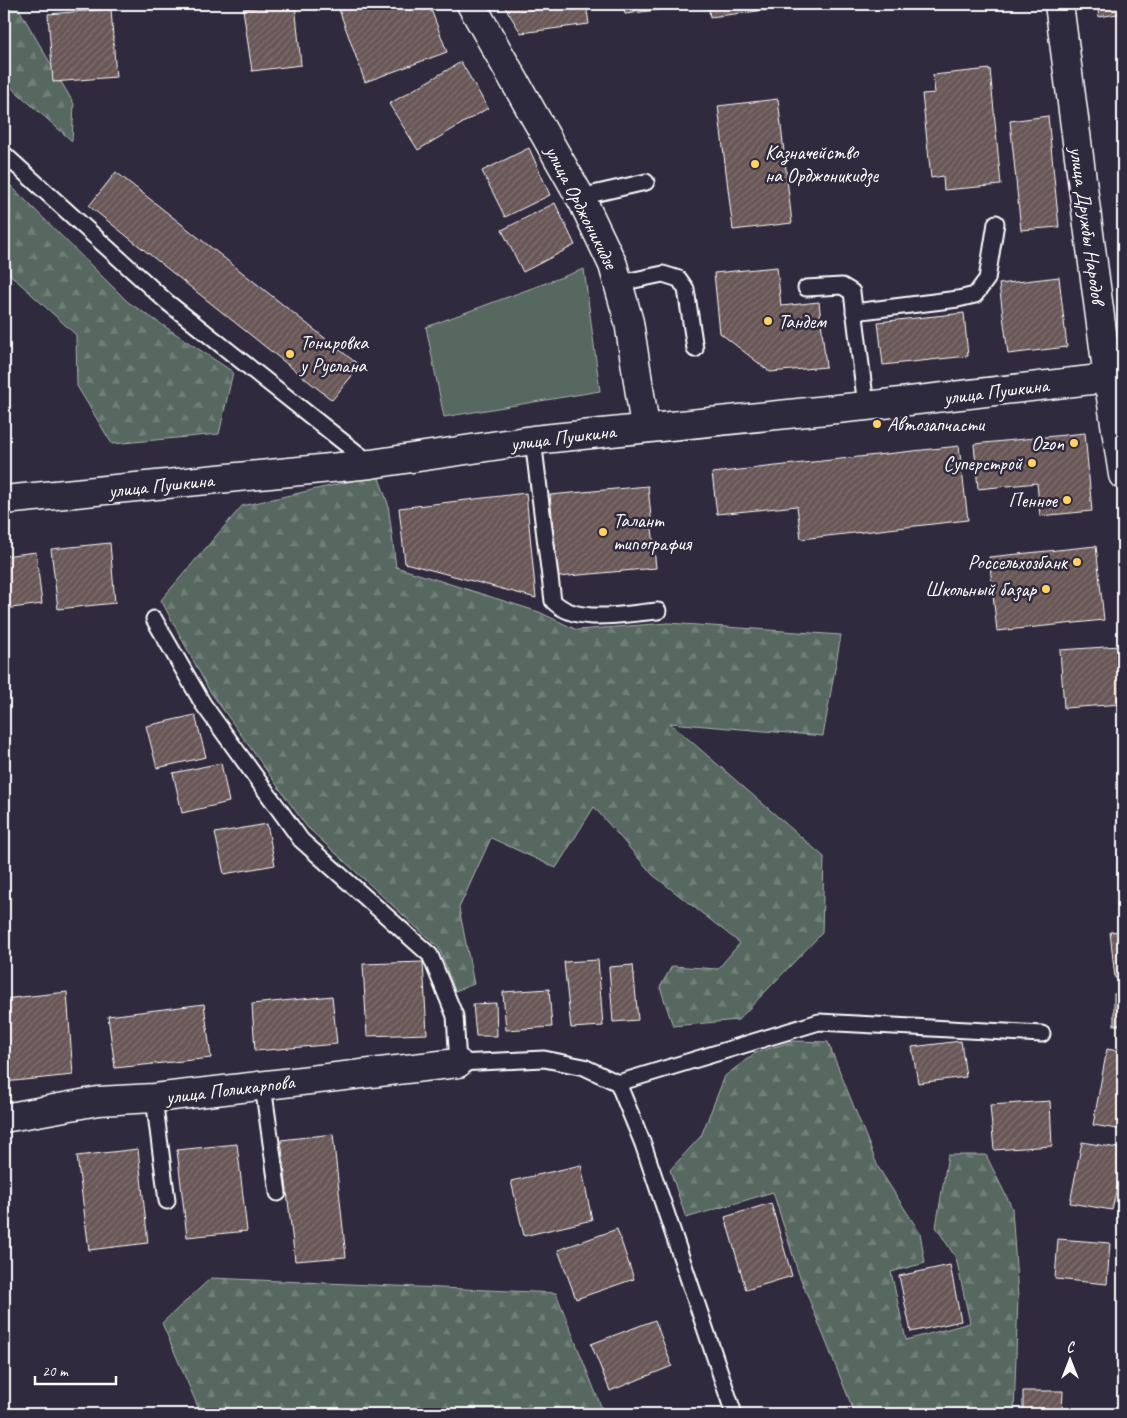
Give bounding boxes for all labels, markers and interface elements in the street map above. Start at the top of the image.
street label: улица Орджоникидзе [539,140,624,274]
place label: Казначейство на Орджоникидзе [765,140,879,188]
street label: улица Дружбы Народов [1064,144,1111,309]
marker: Казначейство на Орджоникидзе [749,158,761,170]
place label: Тандем [778,309,827,334]
marker: Тандем [762,315,774,327]
place label: Тонировка у Руслана [299,330,369,378]
marker: Тонировка у Руслана [284,348,296,360]
street label: улица Пушкина [941,372,1052,410]
place label: Автозапчасти [887,412,986,437]
street label: улица Пушкина [508,418,619,456]
marker: Автозапчасти [871,418,883,430]
place label: Ozon [1031,431,1065,456]
marker: Ozon [1068,437,1080,449]
place label: Суперстрой [943,451,1024,476]
marker: Суперстрой [1026,457,1038,469]
street label: улица Пушкина [106,467,217,504]
place label: Пенное [1009,488,1058,513]
marker: Пенное [1061,494,1073,506]
place label: Талант типография [613,508,693,556]
marker: Талант типография [597,526,609,538]
place label: Россельхозбанк [968,550,1069,575]
marker: Россельхозбанк [1071,556,1083,568]
place label: Школьный базар [925,577,1037,602]
marker: Школьный базар [1040,583,1052,595]
street label: улица Поликарпова [164,1069,298,1110]
north arrow [1044,1336,1094,1386]
text: С [1067,1339,1076,1356]
scale bar [35,1353,116,1385]
text: 20 m [42,1362,69,1381]

